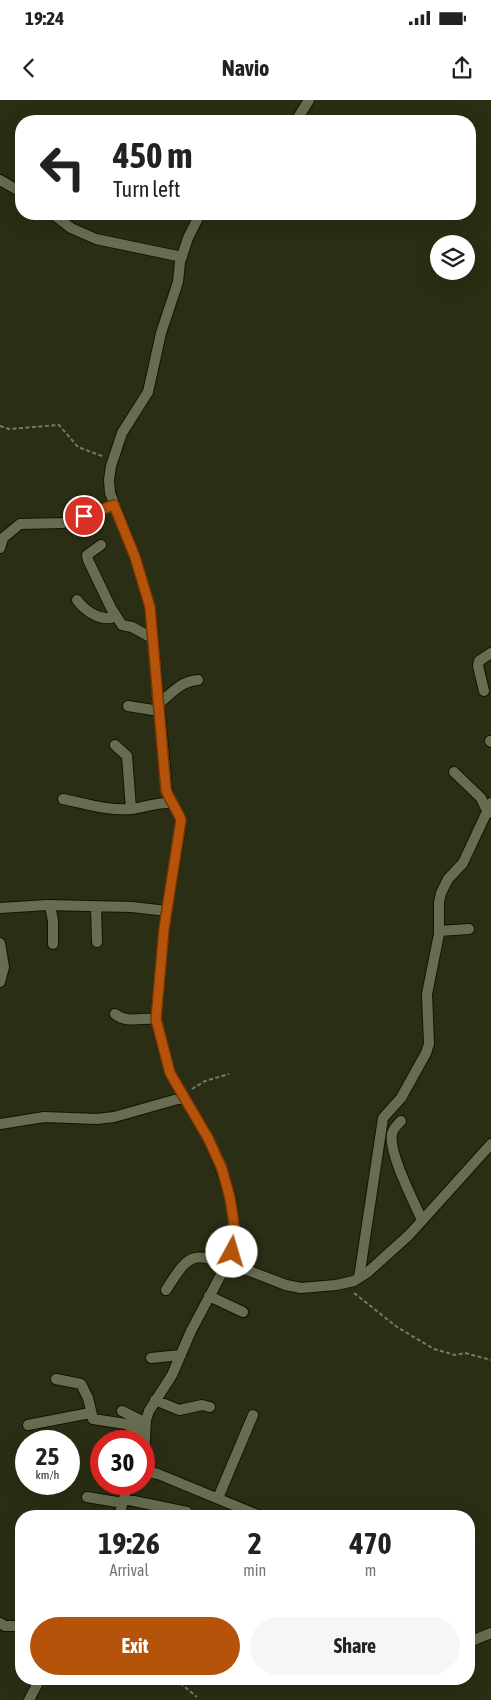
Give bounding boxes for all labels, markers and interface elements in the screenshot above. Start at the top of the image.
text: 19:24 [25,7,64,29]
icon: back [15,54,43,82]
icon: share [448,54,476,82]
text: Navio [222,55,269,81]
icon: left [30,135,95,200]
text: 450 m [113,135,192,175]
text: Turn left [113,176,180,202]
map controls [430,235,475,280]
button: layers [430,235,475,280]
pin [63,495,105,537]
icon: arrive [70,502,98,530]
position arrow [205,1225,257,1277]
speed limit sign: 30 [90,1430,155,1495]
text: 25 [36,1442,59,1470]
text: km/h [36,1468,59,1482]
text: 19:26 [98,1526,160,1560]
text: 2 [248,1526,262,1560]
text: 470 [349,1526,392,1560]
text: Arrival [110,1561,149,1579]
text: min [243,1561,266,1579]
text: m [365,1561,376,1579]
button: Exit [30,1617,240,1675]
button: Share [250,1617,460,1675]

